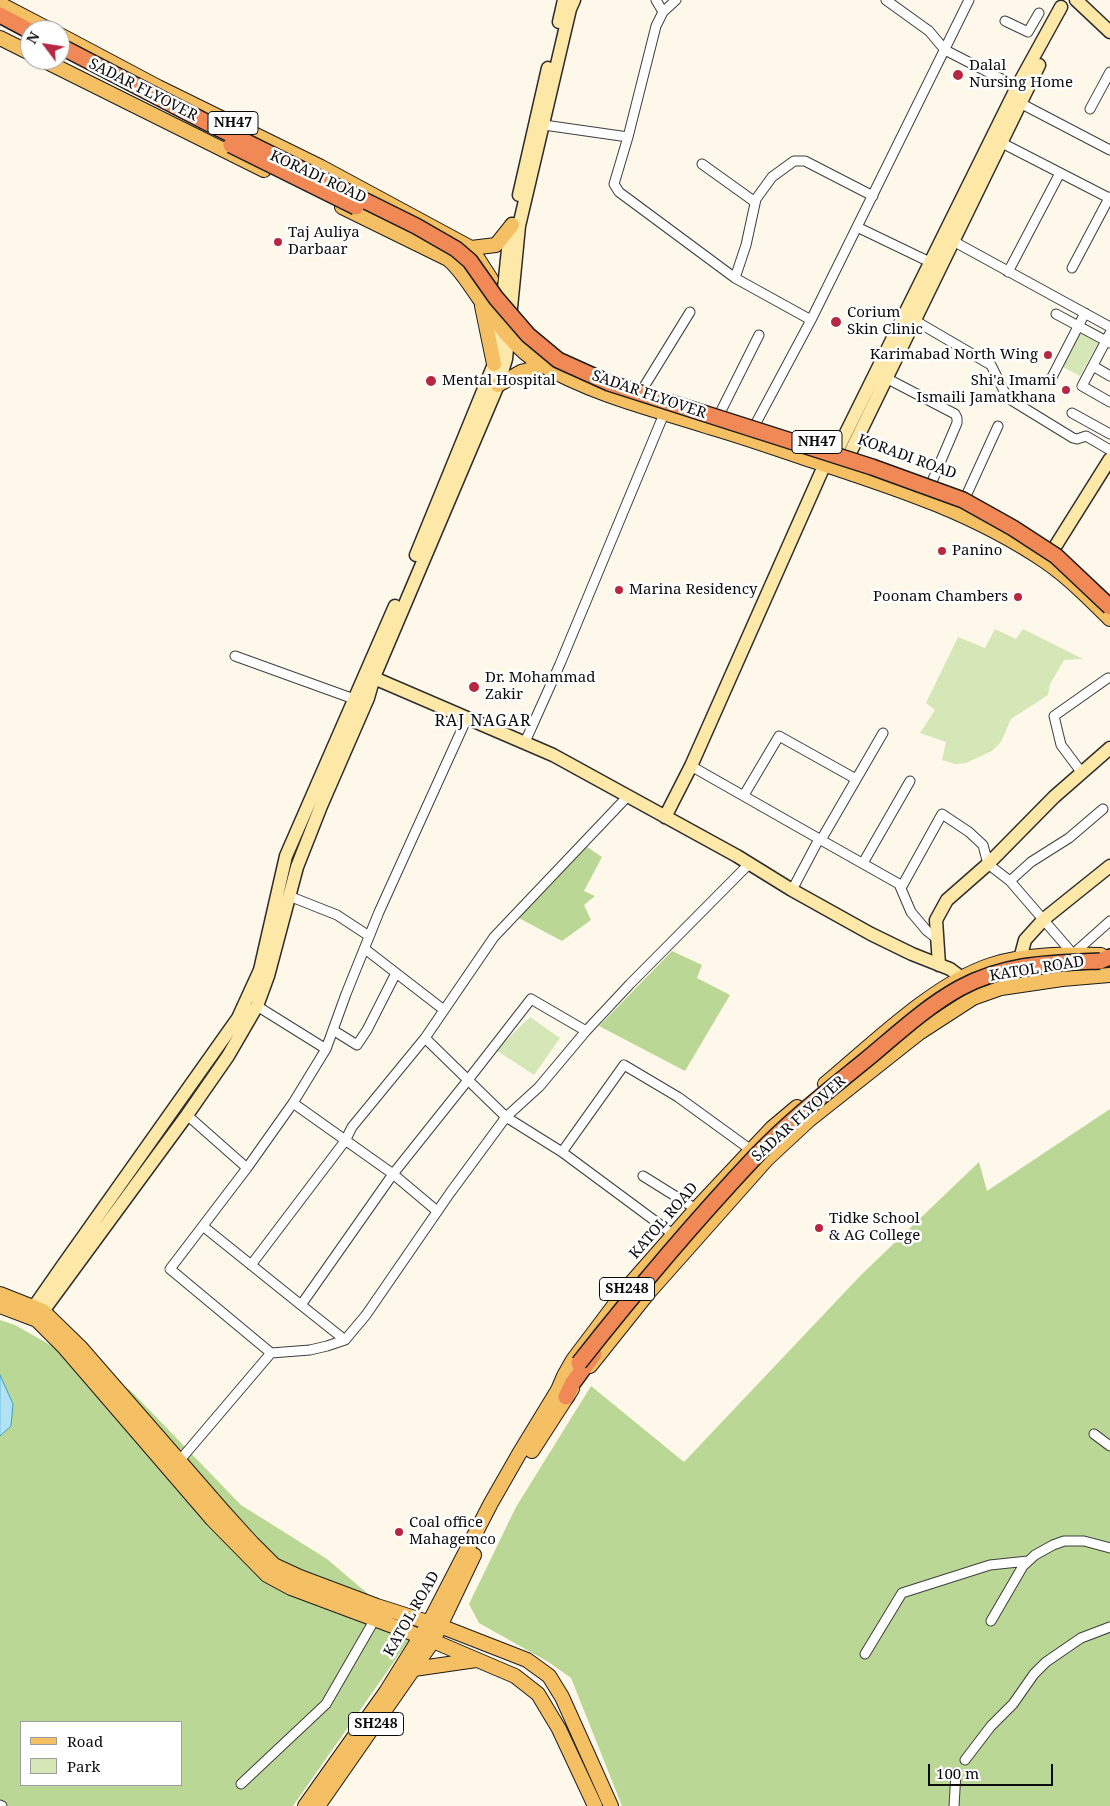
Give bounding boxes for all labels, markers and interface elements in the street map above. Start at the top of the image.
north arrow [20,20,70,70]
text: N [22,28,44,47]
street label: SADAR FLYOVER [86,55,200,125]
place label: Dalal Nursing Home [969,57,1073,92]
marker: Dalal Nursing Home [951,68,965,82]
road number: NH47 [208,112,258,134]
street label: KORADI ROAD [267,147,369,207]
place label: Taj Auliya Darbaar [288,224,360,259]
marker: Taj Auliya Darbaar [272,236,284,248]
place label: Corium Skin Clinic [847,304,923,339]
marker: Corium Skin Clinic [829,315,843,329]
place label: Karimabad North Wing [870,346,1038,364]
marker: Karimabad North Wing [1042,349,1054,361]
street label: SADAR FLYOVER [589,367,709,423]
place label: Mental Hospital [442,372,556,390]
place label: Shi'a Imami Ismaili Jamatkhana [916,372,1056,407]
marker: Mental Hospital [424,374,438,388]
marker: Shi'a Imami Ismaili Jamatkhana [1060,384,1072,396]
road number: NH47 [792,431,842,454]
street label: KORADI ROAD [855,431,959,483]
place label: Panino [952,542,1002,560]
marker: Panino [936,545,948,557]
place label: Marina Residency [629,581,758,599]
marker: Marina Residency [613,584,625,596]
place label: Poonam Chambers [873,588,1008,606]
marker: Poonam Chambers [1012,591,1024,603]
place label: Dr. Mohammad Zakir [485,669,595,704]
marker: Dr. Mohammad Zakir [467,680,481,694]
district label: RAJ NAGAR [433,711,533,731]
street label: KATOL ROAD [989,953,1085,985]
street label: SADAR FLYOVER [748,1072,850,1166]
street label: KATOL ROAD [626,1179,702,1263]
place label: Tidke School & AG College [829,1210,920,1245]
marker: Tidke School & AG College [813,1222,825,1234]
road number: SH248 [600,1278,654,1300]
place label: Coal office Mahagemco [409,1514,496,1549]
marker: Coal office Mahagemco [393,1526,405,1538]
street label: KATOL ROAD [380,1568,444,1660]
road number: SH248 [348,1712,404,1736]
legend [20,1721,182,1786]
text: Road [67,1731,103,1751]
scale bar [930,1754,1055,1786]
text: Park [67,1756,100,1776]
text: 100 m [936,1763,979,1783]

